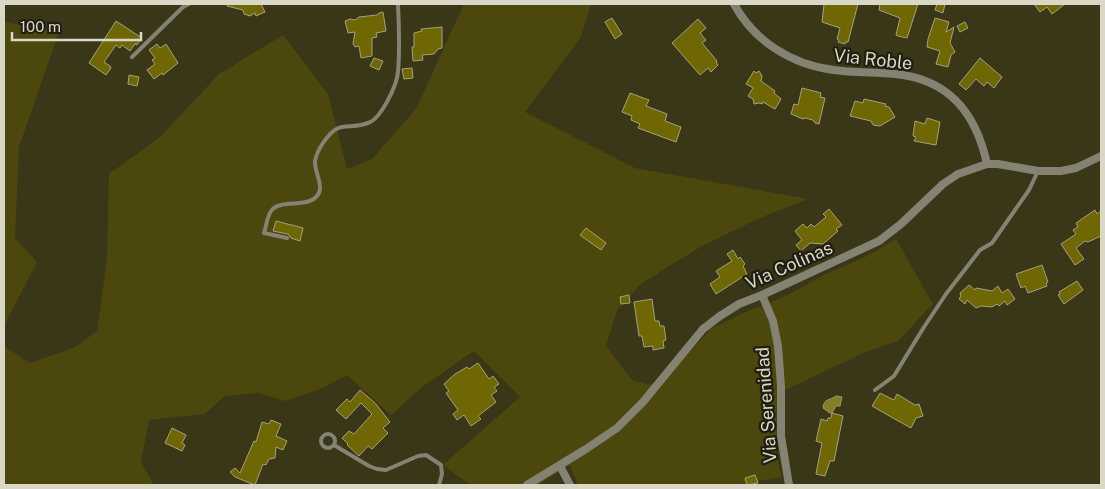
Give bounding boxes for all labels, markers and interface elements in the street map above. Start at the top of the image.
scale bar [12,10,141,42]
text: 100 m [20,18,61,35]
street label: Via Roble [833,44,913,74]
street label: Via Colinas [742,237,836,293]
street label: Via Serenidad [751,346,781,464]

